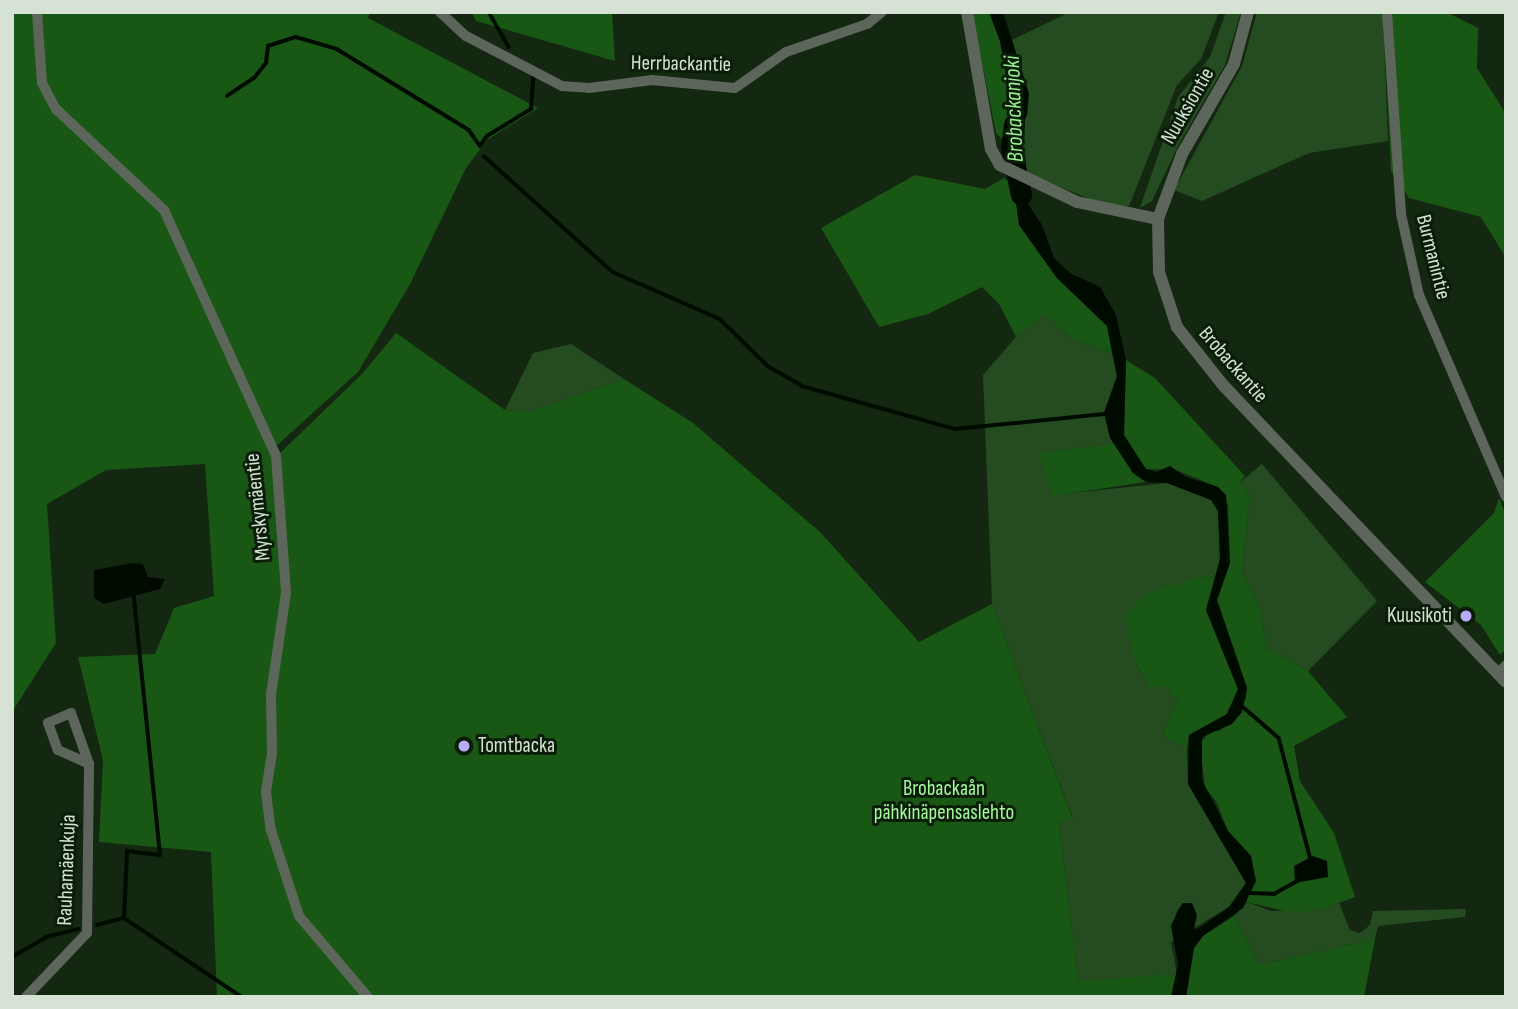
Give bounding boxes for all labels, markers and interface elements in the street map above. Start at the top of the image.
street label: Herrbackantie [631,51,731,77]
water label: Brobackanjoki [998,55,1030,163]
street label: Nuuksiontie [1156,63,1220,149]
street label: Burmanintie [1410,212,1456,302]
street label: Brobackantie [1193,322,1273,408]
street label: Myrskymäentie [240,452,276,562]
place label: Kuusikoti [1387,603,1452,629]
marker: Kuusikoti [1458,608,1474,624]
place label: Tomtbacka [478,733,555,759]
marker: Tomtbacka [456,738,472,754]
park label: Brobackaån pähkinäpensaslehto [874,776,1014,826]
street label: Rauhamäenkuja [52,814,82,926]

